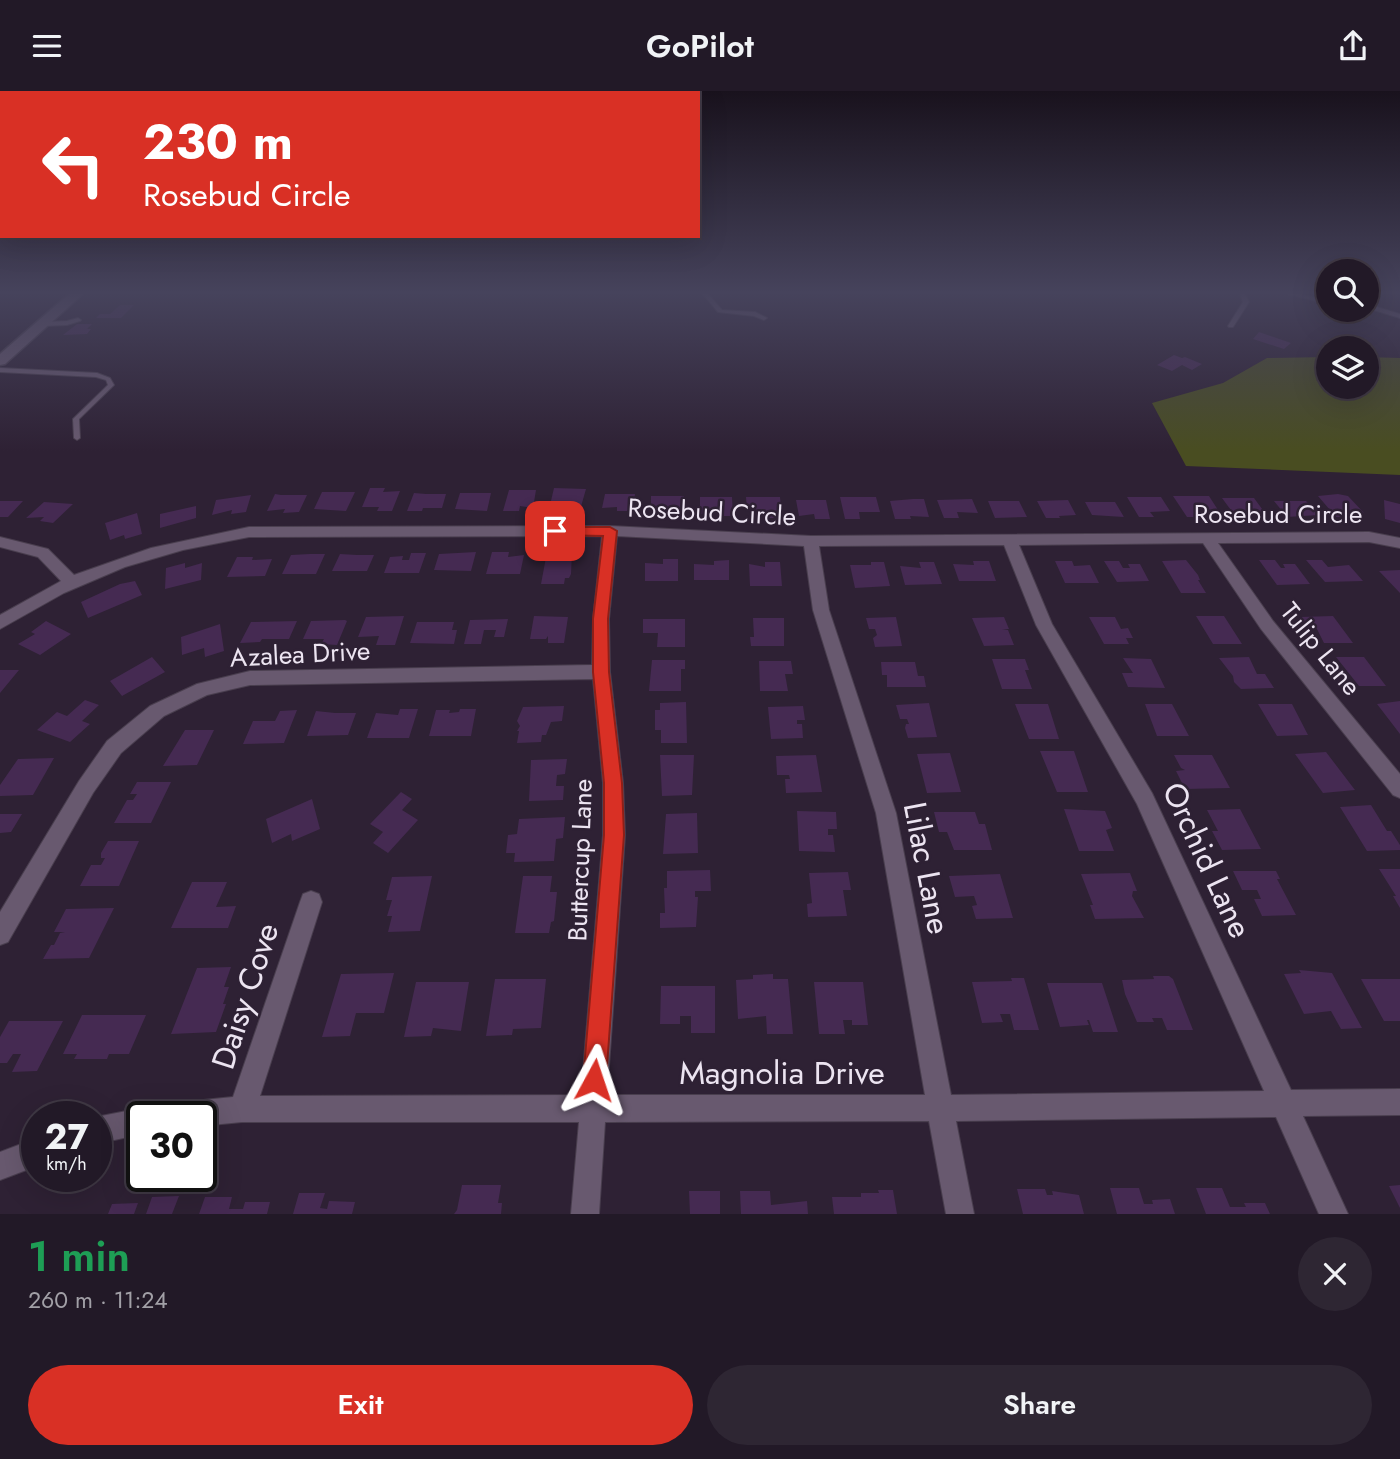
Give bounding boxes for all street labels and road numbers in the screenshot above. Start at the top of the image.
street label: Rosebud Circle [627,489,797,535]
street label: Rosebud Circle [1194,495,1362,533]
street label: Tulip Lane [1272,594,1370,704]
street label: Azalea Drive [229,631,371,677]
street label: Orchid Lane [1151,775,1263,945]
street label: Buttercup Lane [558,778,602,942]
street label: Lilac Lane [892,798,962,938]
street label: Daisy Cove [200,917,290,1075]
street label: Magnolia Drive [679,1050,885,1096]

